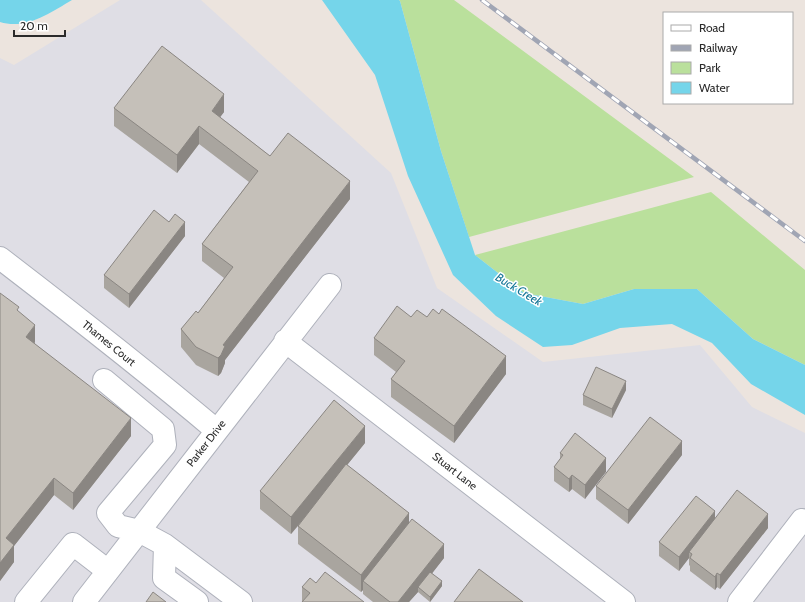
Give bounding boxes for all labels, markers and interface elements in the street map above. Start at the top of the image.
scale bar [14,12,65,38]
legend [663,12,793,104]
text: 20 m [20,18,48,33]
text: Road [699,20,725,35]
text: Railway [699,40,737,55]
text: Park [699,60,721,75]
text: Water [699,80,730,95]
water label: Buck Creek [493,269,546,309]
street label: Thames Court [79,317,139,369]
street label: Parker Drive [183,416,229,469]
street label: Stuart Lane [430,449,481,493]

